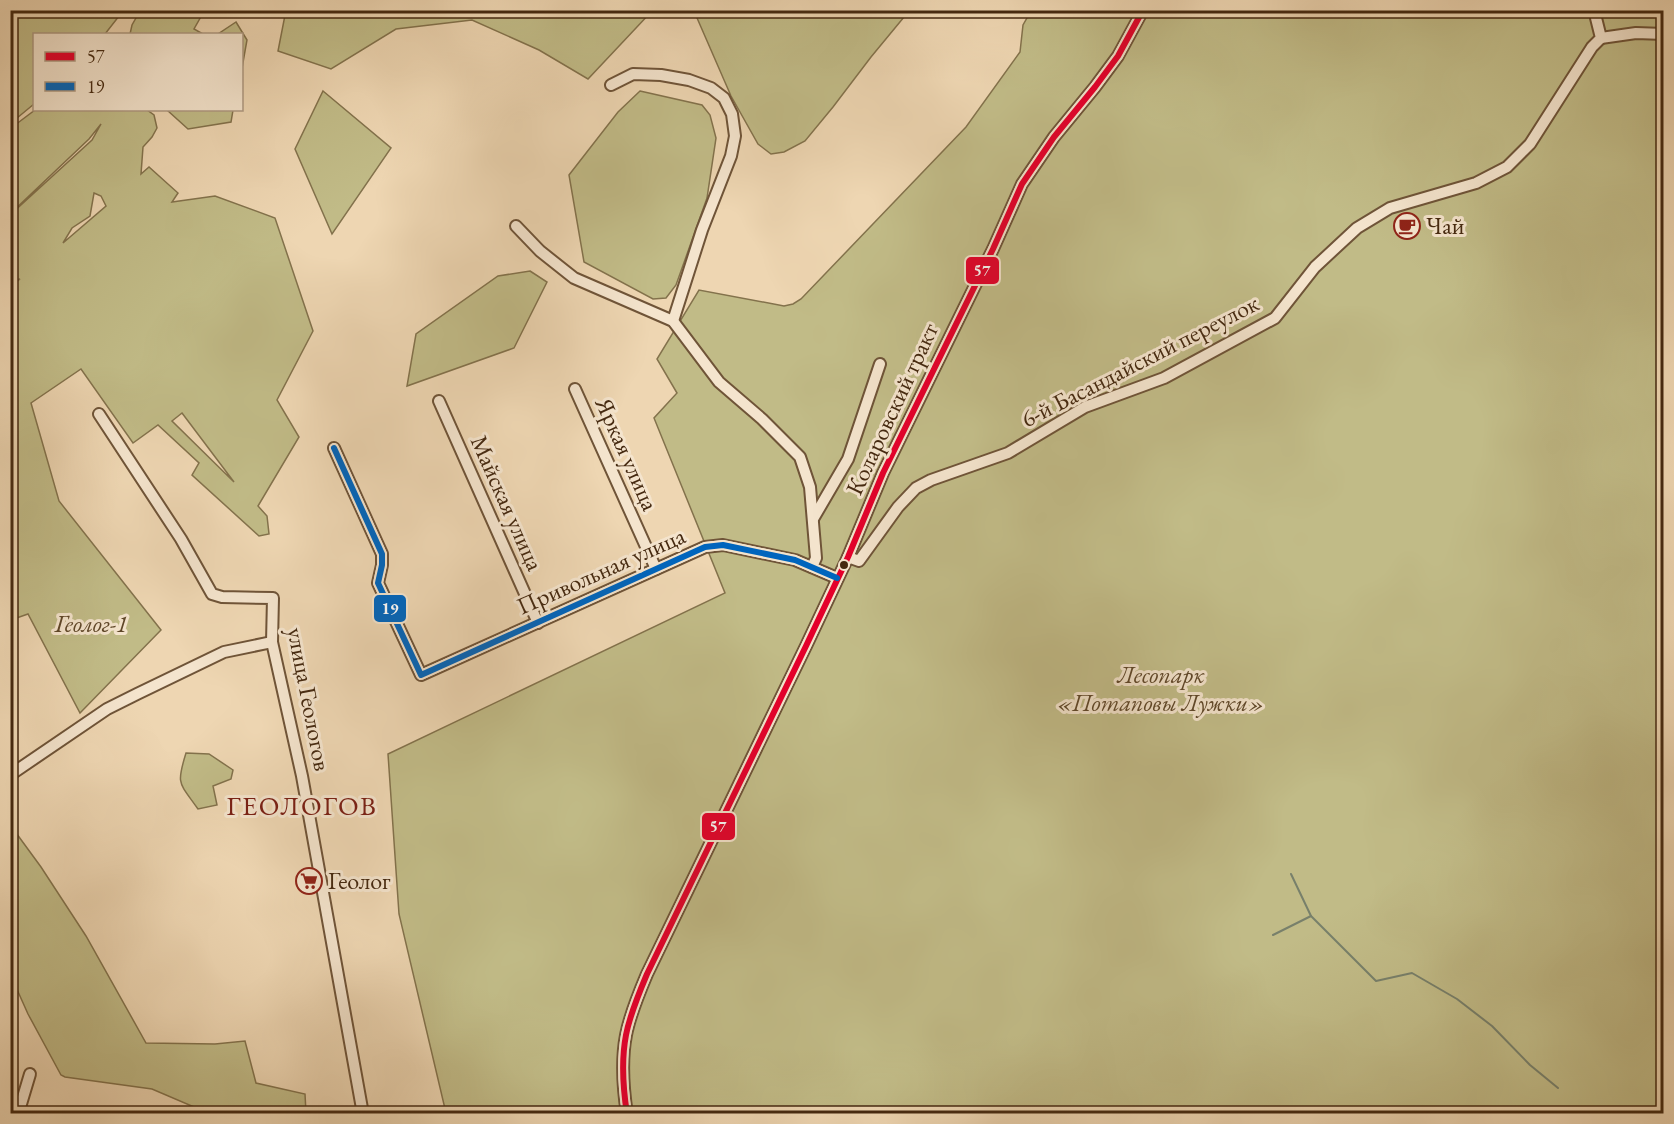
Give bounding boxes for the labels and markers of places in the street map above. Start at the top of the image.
place label: Чай [1426,210,1465,241]
cafe icon: Чай [1392,211,1422,241]
unlabelled marker [838,559,850,571]
place label: Геолог [328,865,391,896]
supermarket icon: Геолог [294,866,324,896]

